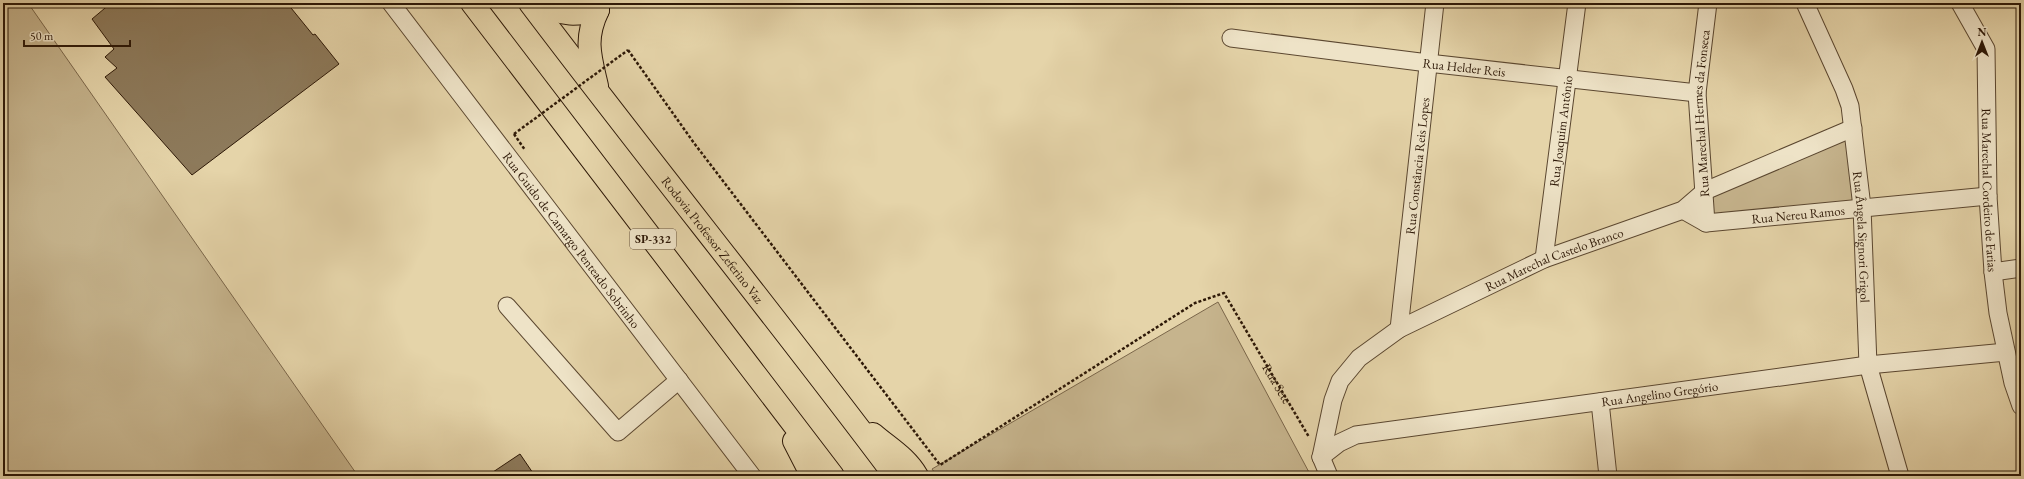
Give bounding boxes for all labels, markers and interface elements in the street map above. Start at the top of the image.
scale bar [24,22,130,48]
north arrow [1962,22,2002,62]
text: N [1978,25,1987,39]
text: 50 m [30,28,54,44]
street label: Rua Marechal Hermes da Fonseca [1689,28,1714,198]
street label: Rua Helder Reis [1422,54,1506,81]
street label: Rua Joaquim Antônio [1545,74,1577,188]
street label: Rua Constância Reis Lopes [1402,97,1433,235]
street label: Rua Marechal Cordeiro de Farias [1978,108,2001,272]
street label: Rua Guido de Camargo Penteado Sobrinho [499,149,644,332]
street label: Rua Ângela Signori Grigol [1849,170,1874,303]
street label: Rodovia Professor Zeferino Vaz [658,173,767,307]
street label: Rua Nereu Ramos [1751,202,1846,228]
street label: Rua Marechal Castelo Branco [1482,224,1626,295]
road number: SP-332 [630,229,676,249]
street label: Rua Sete [1258,360,1295,407]
street label: Rua Angelino Gregório [1600,378,1719,410]

